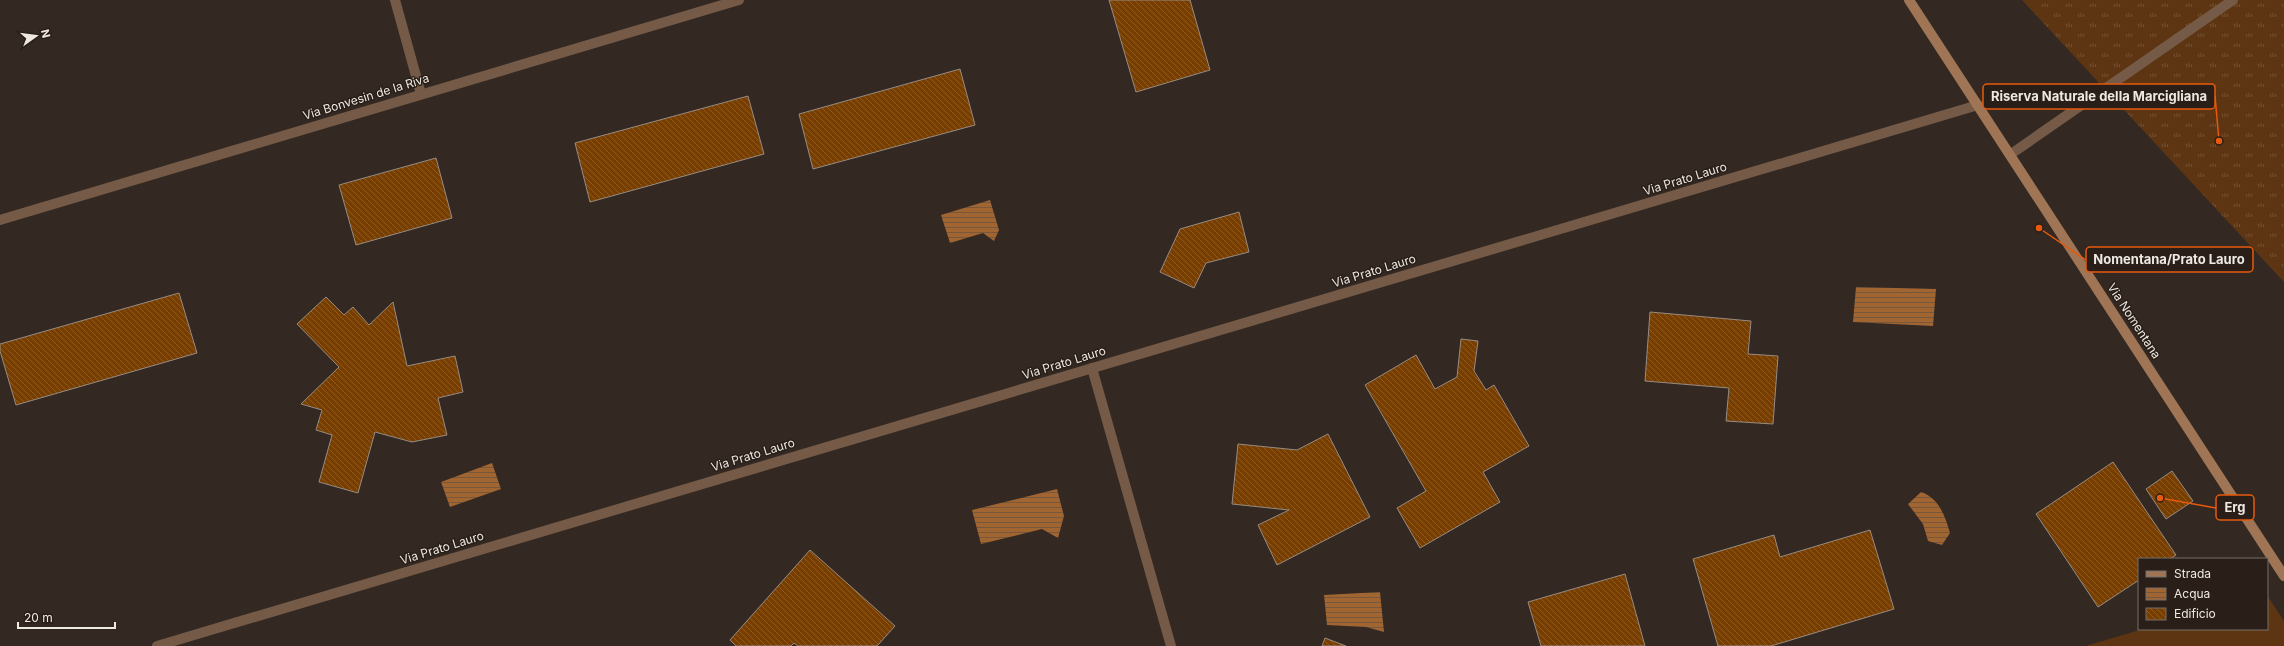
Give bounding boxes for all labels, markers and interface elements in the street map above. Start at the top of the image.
north arrow [16,16,56,56]
text: N [38,28,54,39]
street label: Via Bonvesin de la Riva [301,70,431,123]
callout: Riserva Naturale della Marcigliana [1983,84,2215,109]
text: Riserva Naturale della Marcigliana [1991,88,2207,104]
street label: Via Prato Lauro [1641,159,1729,198]
callout: Nomentana/Prato Lauro [2086,247,2253,272]
street label: Via Prato Lauro [1330,251,1418,290]
text: Nomentana/Prato Lauro [2093,251,2245,267]
street label: Via Nomentana [2105,280,2164,361]
street label: Via Prato Lauro [1020,343,1108,382]
street label: Via Prato Lauro [709,435,797,474]
callout: Erg [2216,495,2254,520]
text: Erg [2224,499,2246,515]
street label: Via Prato Lauro [398,528,486,567]
legend [2138,558,2268,630]
text: Strada [2174,566,2211,581]
text: Acqua [2174,586,2210,601]
scale bar [18,604,115,630]
text: Edificio [2174,606,2216,621]
text: 20 m [24,610,53,625]

